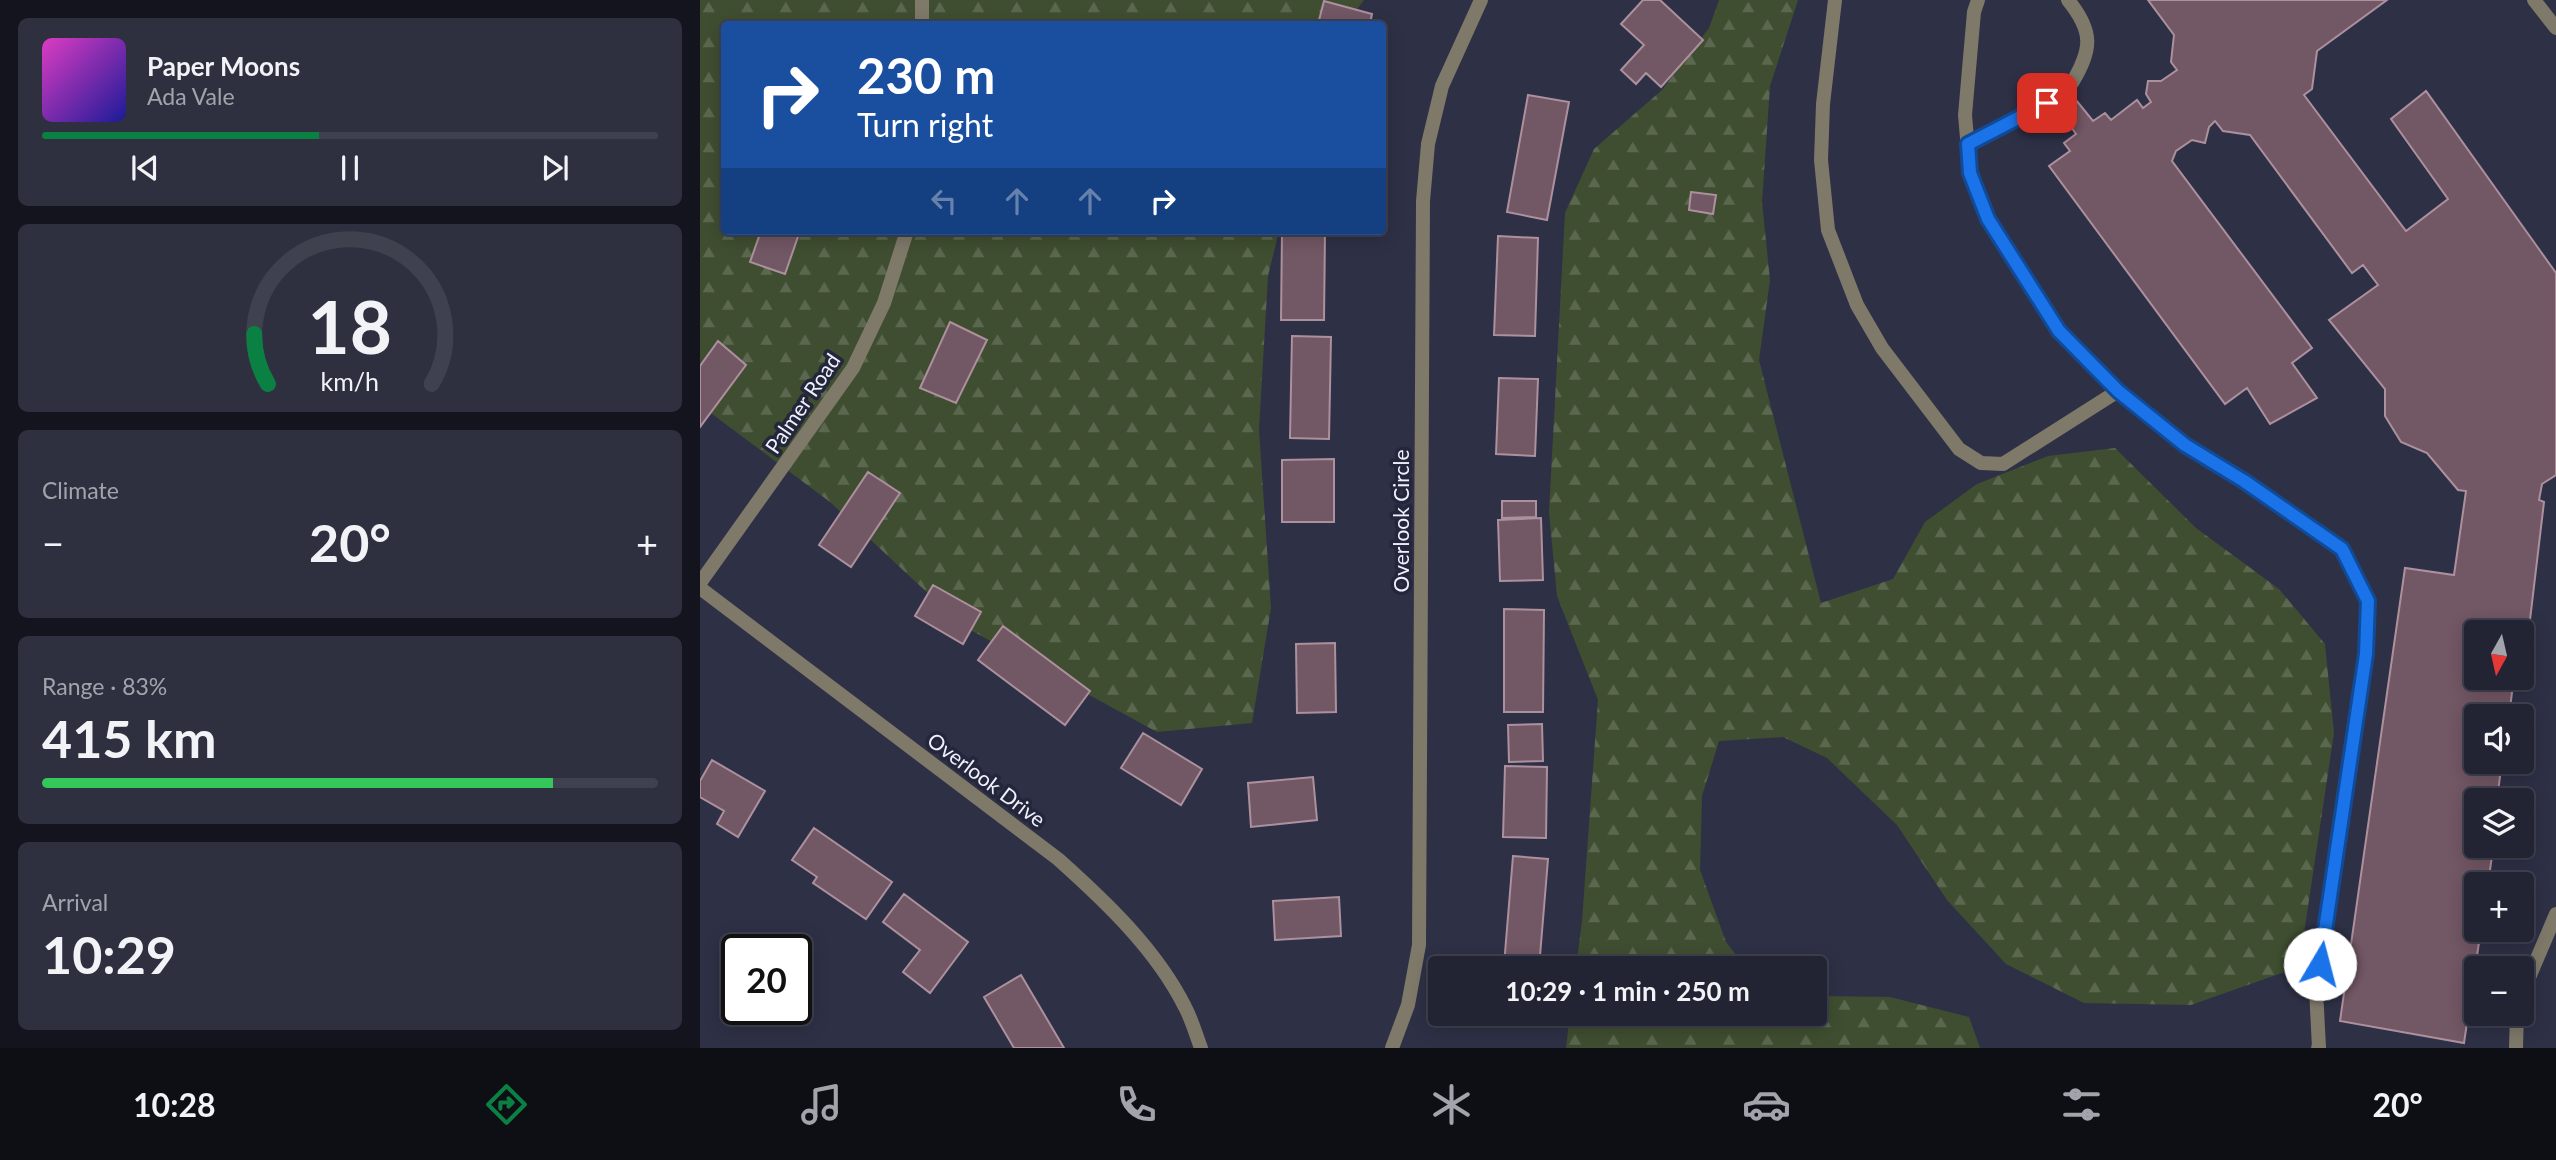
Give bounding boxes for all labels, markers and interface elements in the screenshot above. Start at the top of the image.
text: 230 m [857,46,995,104]
icon: right [742,49,833,140]
text: Paper Moons [147,50,300,82]
pin [2017,73,2077,133]
text: Ada Vale [147,82,235,110]
icon: arrive [2028,84,2066,122]
text: Turn right [857,105,993,144]
icon: previous [126,149,164,187]
icon: pause [331,149,369,187]
icon: next [536,149,574,187]
icon: left [925,182,963,220]
icon: ahead [998,182,1036,220]
icon: ahead [1071,182,1109,220]
icon: right [1144,182,1182,220]
text: 18 [308,282,392,370]
street label: Palmer Road [759,348,845,458]
text: km/h [321,366,379,396]
street label: Overlook Circle [1388,449,1413,593]
text: Climate [42,476,119,504]
text: 20° [309,511,391,573]
text: − [42,520,64,566]
text: + [636,520,658,566]
north arrow [2464,620,2534,690]
map controls [2464,620,2534,1026]
text: Range · 83% [42,672,167,700]
button: sound [2464,704,2534,774]
text: 415 km [42,707,216,769]
street label: Overlook Drive [923,727,1051,831]
button: layers [2464,788,2534,858]
button: + [2464,872,2534,942]
text: Arrival [42,888,108,916]
text: 10:29 [42,923,176,985]
position arrow [2283,927,2357,1001]
speed limit sign: 20 [721,934,812,1025]
button: − [2464,956,2534,1026]
text: 10:29 · 1 min · 250 m [1505,975,1750,1007]
icon: directions [482,1080,531,1129]
icon: music [797,1080,846,1129]
icon: phone [1112,1080,1161,1129]
icon: climate [1427,1080,1476,1129]
icon: car [1742,1080,1791,1129]
icon: filters [2057,1080,2106,1129]
text: 10:28 [133,1085,216,1124]
text: 20° [2372,1085,2423,1124]

